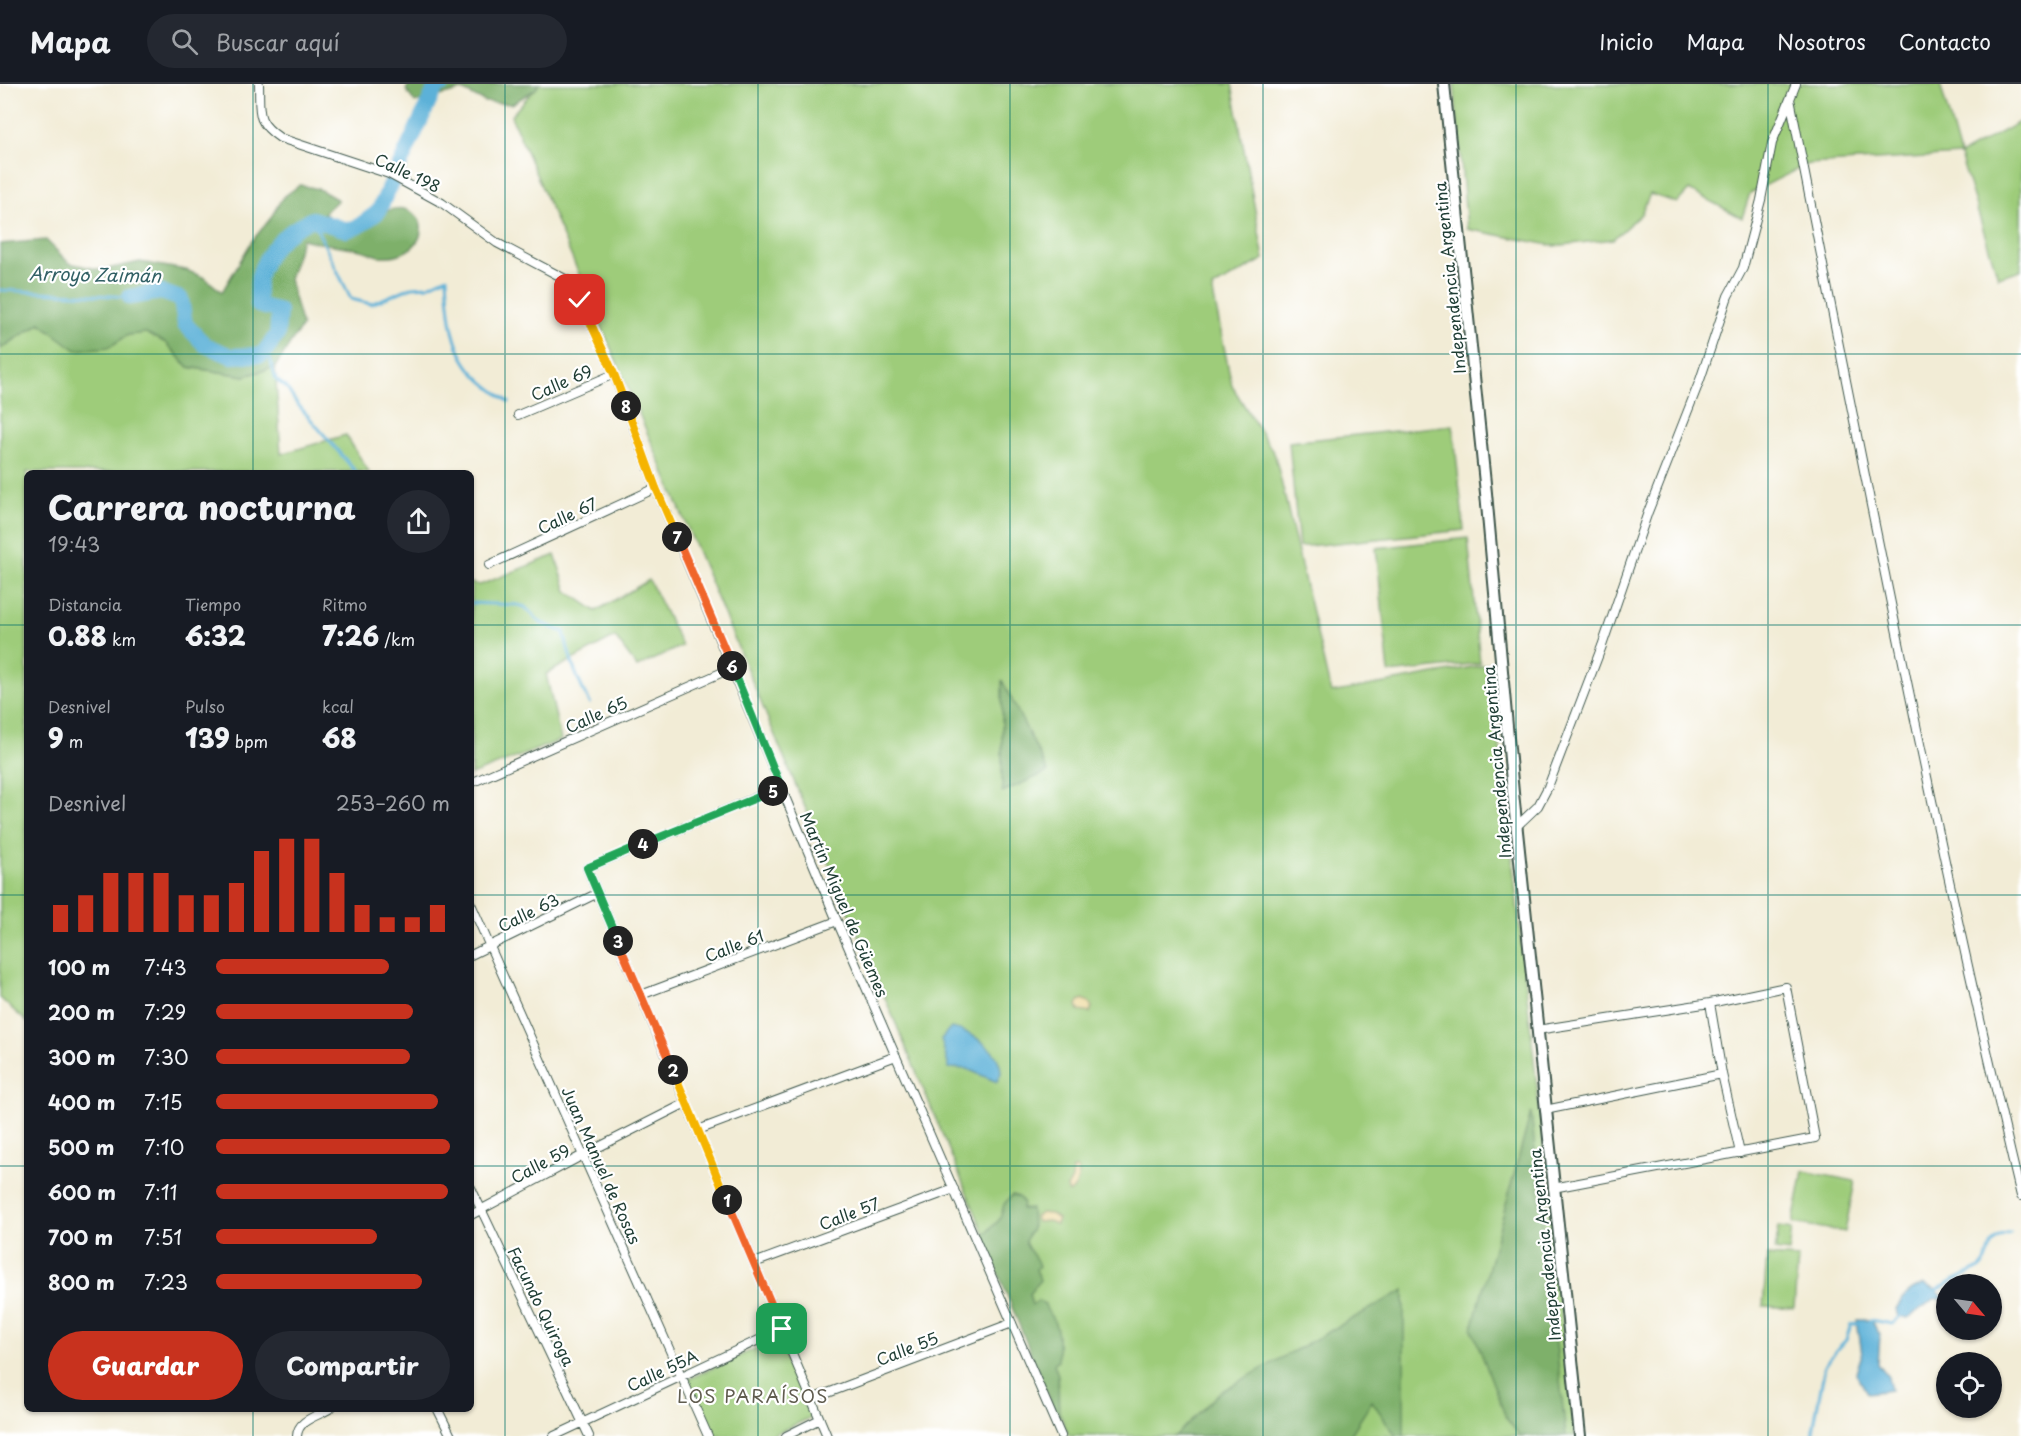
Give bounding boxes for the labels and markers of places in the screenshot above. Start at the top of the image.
pin [554,274,605,325]
pin: 8 [611,391,641,421]
pin: 7 [662,522,692,552]
pin: 6 [717,651,747,681]
pin: 5 [758,776,788,806]
pin: 4 [628,829,658,859]
pin: 3 [603,926,633,956]
pin: 2 [658,1055,688,1085]
pin: 1 [712,1185,742,1215]
pin [756,1303,807,1354]

